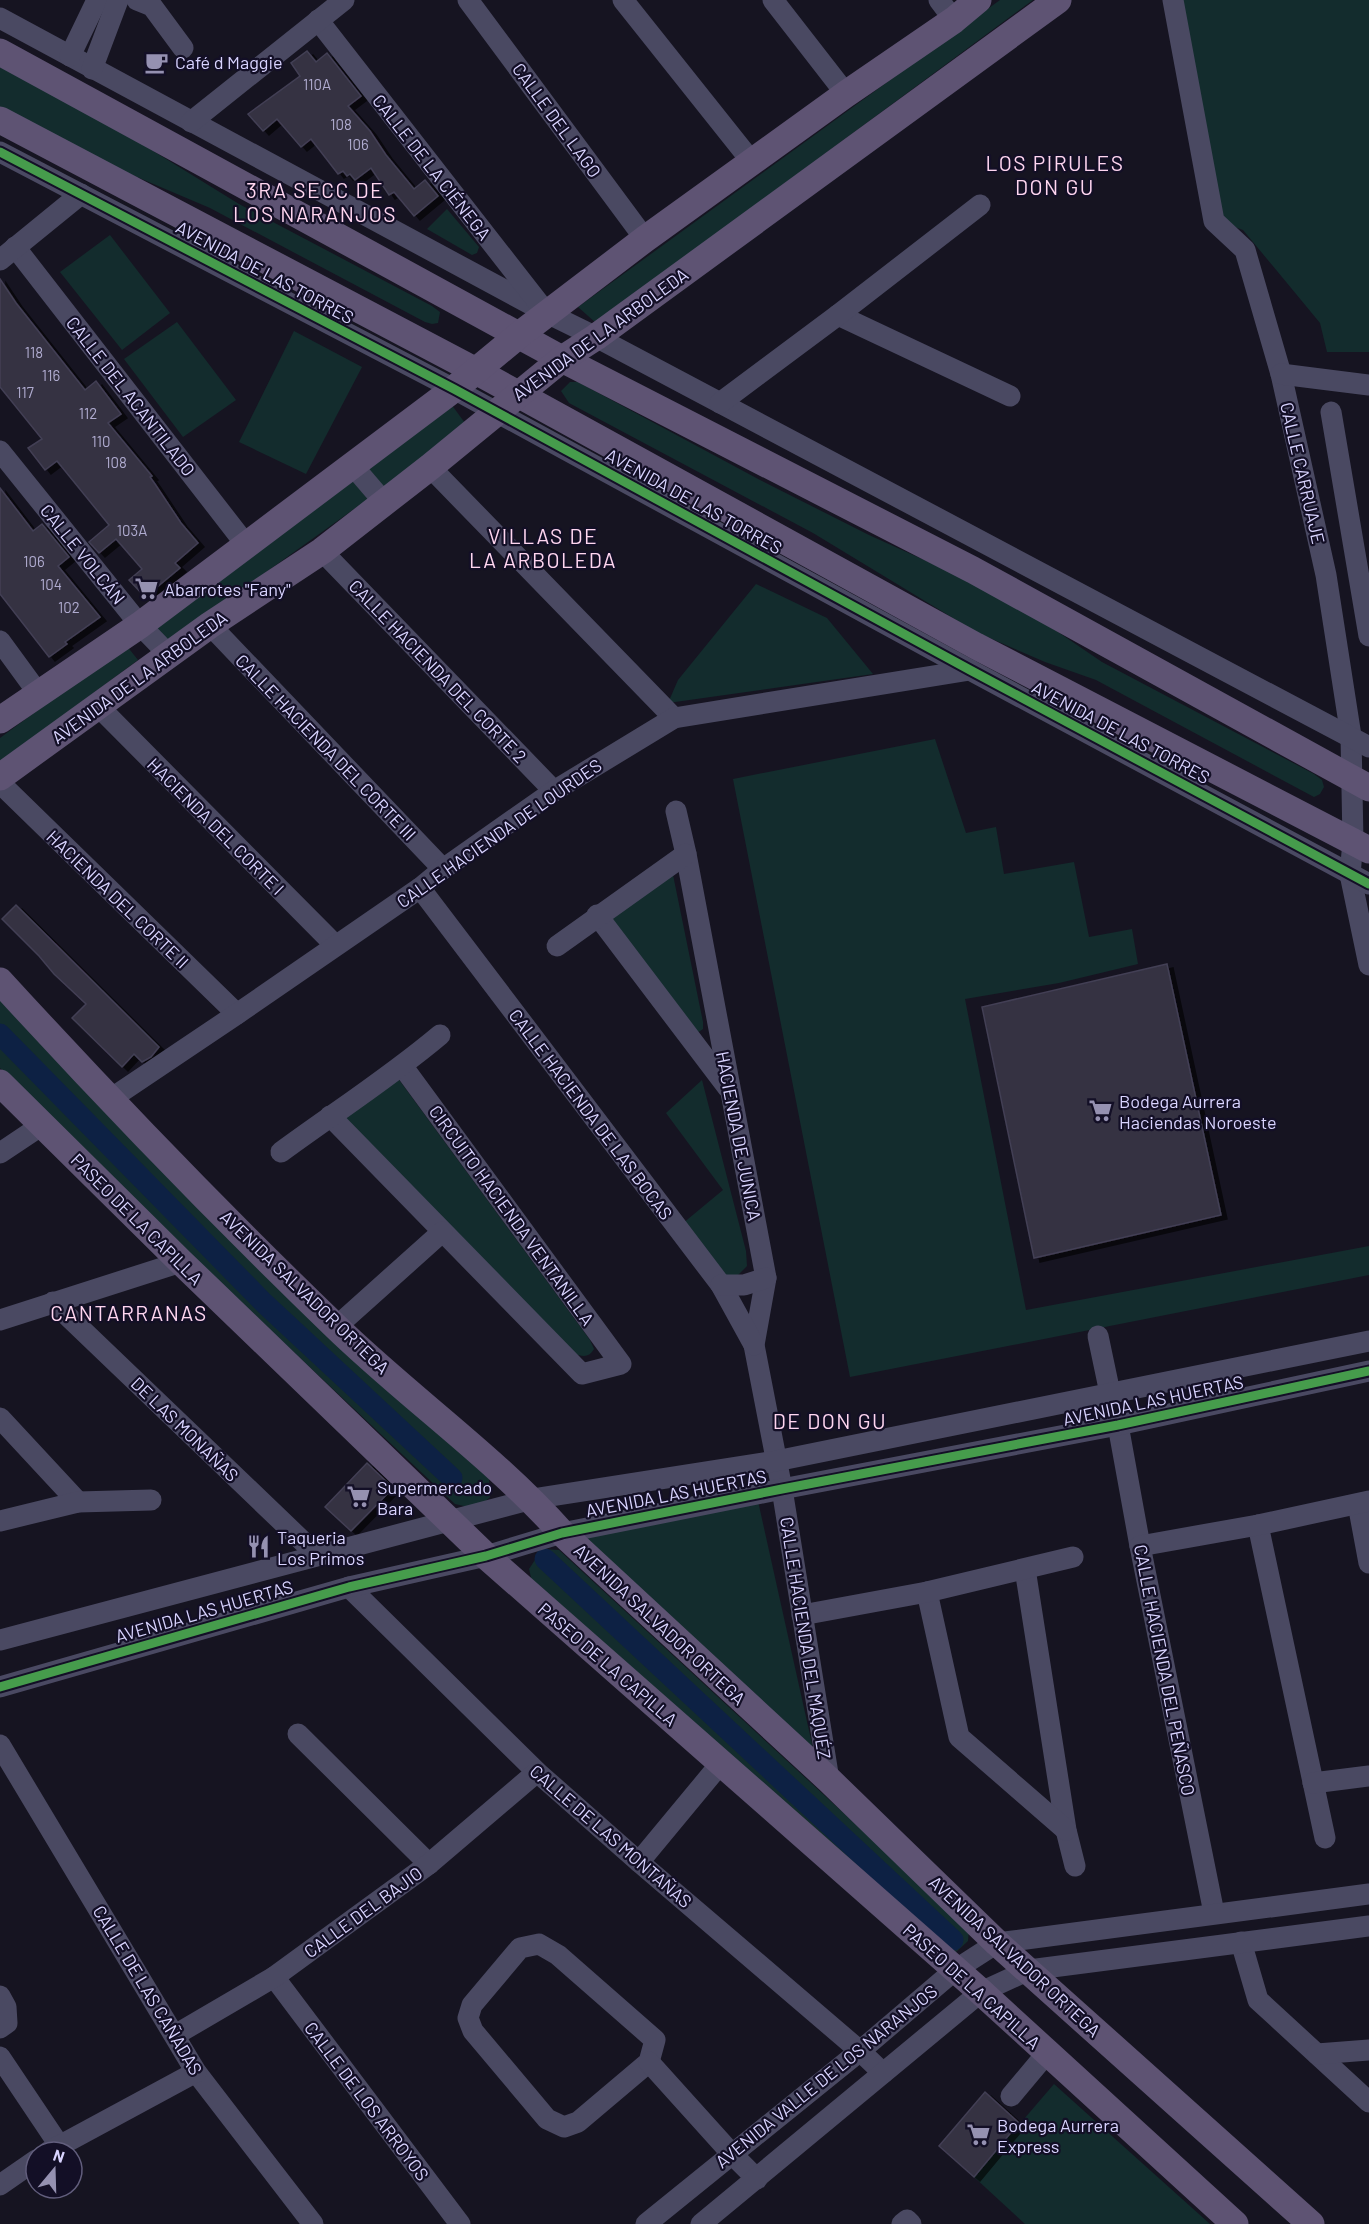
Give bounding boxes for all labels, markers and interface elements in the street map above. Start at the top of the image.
cafe icon: Café d Maggie [144,49,170,75]
place label: Café d Maggie [175,51,283,73]
street label: CALLE DEL LAGO [508,58,606,182]
house number: 110A [303,75,331,93]
street label: CALLE DE LA CIÉNEGA [368,90,496,244]
house number: 108 [330,115,352,133]
house number: 106 [347,135,369,153]
district label: LOS PIRULES DON GU [985,150,1125,199]
district label: 3RA SECC DE LOS NARANJOS [233,177,397,226]
street label: AVENIDA DE LAS TORRES [172,216,358,328]
street label: AVENIDA DE LA ARBOLEDA [508,263,692,405]
street label: CALLE DEL ACANTILADO [62,312,200,480]
house number: 118 [25,343,43,361]
house number: 116 [42,366,60,384]
house number: 117 [16,383,34,401]
street label: CALLE CARRUAJE [1276,400,1330,546]
house number: 112 [79,404,97,422]
house number: 110 [91,432,111,450]
street label: AVENIDA DE LAS TORRES [602,443,786,559]
house number: 108 [105,453,127,471]
street label: CALLE VOLCÁN [36,500,130,608]
house number: 103A [117,521,147,539]
district label: VILLAS DE LA ARBOLEDA [469,523,617,572]
house number: 106 [23,552,45,570]
house number: 104 [40,575,62,593]
street label: CALLE HACIENDA DEL CORTE 2 [345,575,531,767]
supermarket icon: Abarrotes "Fany" [133,576,159,602]
place label: Abarrotes "Fany" [164,578,291,600]
house number: 102 [58,598,80,616]
street label: AVENIDA DE LA ARBOLEDA [47,606,231,748]
street label: CALLE HACIENDA DEL CORTE III [231,649,421,845]
street label: AVENIDA DE LAS TORRES [1028,676,1214,788]
street label: HACIENDA DEL CORTE I [143,753,289,899]
street label: CALLE HACIENDA DE LOURDES [392,754,606,912]
street label: HACIENDA DEL CORTE II [42,825,194,973]
street label: CALLE HACIENDA DE LAS BOCAS [505,1004,677,1224]
street label: HACIENDA DE JUNICA [712,1049,766,1223]
place label: Bodega Aurrera Haciendas Noroeste [1119,1090,1277,1133]
supermarket icon: Bodega Aurrera Haciendas Noroeste [1088,1098,1114,1124]
street label: CIRCUITO HACIENDA VENTANILLA [425,1101,599,1329]
street label: PASEO DE LA CAPILLA [67,1149,207,1289]
street label: AVENIDA SALVADOR ORTEGA [216,1205,394,1379]
district label: CANTARRANAS [50,1300,208,1325]
street label: AVENIDA LAS HUERTAS [1061,1370,1245,1430]
street label: DE LAS MONAÑAS [127,1372,243,1486]
district label: DE DON GU [773,1408,887,1433]
street label: AVENIDA LAS HUERTAS [584,1465,768,1521]
place label: Supermercado Bara [377,1476,492,1519]
supermarket icon: Supermercado Bara [346,1484,372,1510]
street label: CALLE HACIENDA DEL MAQUÉZ [776,1515,836,1761]
place label: Taqueria Los Primos [277,1526,364,1569]
restaurant icon: Taqueria Los Primos [246,1534,272,1560]
street label: AVENIDA SALVADOR ORTEGA [570,1539,750,1709]
street label: CALLE HACIENDA DEL PEÑASCO [1130,1543,1200,1797]
street label: AVENIDA LAS HUERTAS [112,1575,296,1647]
street label: PASEO DE LA CAPILLA [534,1598,682,1730]
street label: CALLE DE LAS MONTAÑAS [526,1760,696,1912]
street label: CALLE DEL BAJIO [300,1862,426,1962]
street label: AVENIDA SALVADOR ORTEGA [925,1871,1105,2041]
street label: CALLE DE LAS CAÑADAS [89,1901,207,2079]
street label: PASEO DE LA CAPILLA [899,1919,1045,2053]
street label: AVENIDA VALLE DE LOS NARANJOS [711,1980,941,2172]
street label: CALLE DE LOS ARROYOS [300,2017,434,2185]
place label: Bodega Aurrera Express [997,2114,1119,2157]
supermarket icon: Bodega Aurrera Express [966,2122,992,2148]
north arrow [24,2140,84,2200]
text: N [51,2145,67,2166]

